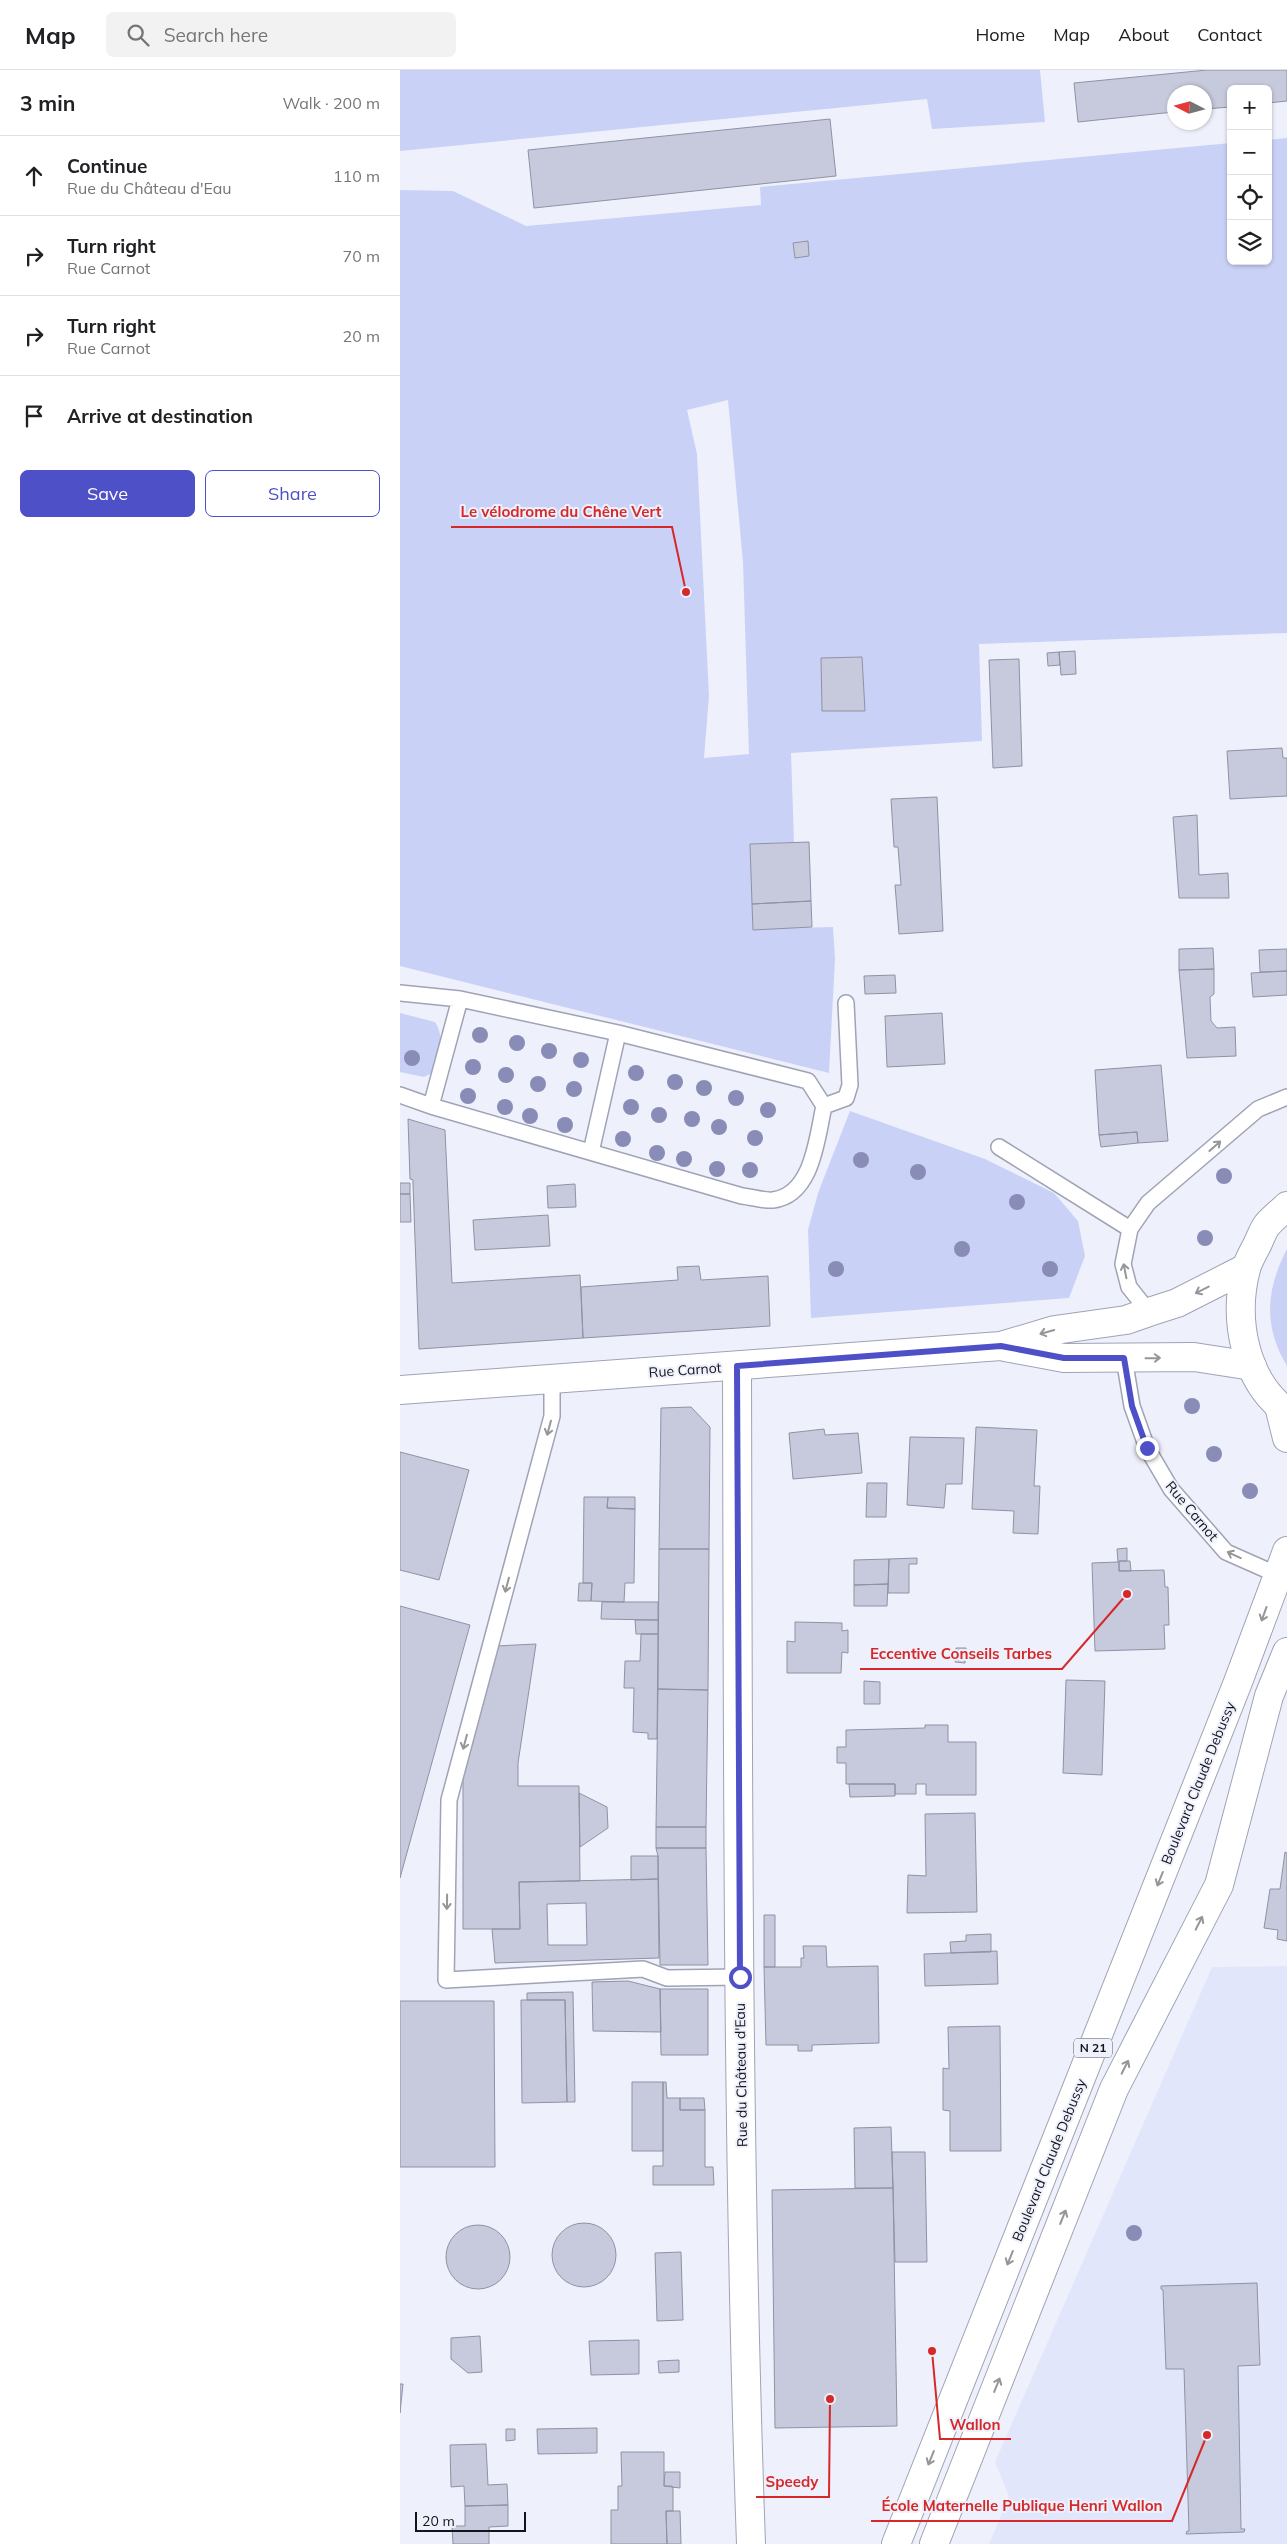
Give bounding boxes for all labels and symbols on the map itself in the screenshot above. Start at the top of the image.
north arrow [1167,85,1212,130]
callout: Le vélodrome du Chêne Vert [451,497,672,527]
text: Le vélodrome du Chêne Vert [461,502,662,521]
one-way arrow [1209,1140,1222,1152]
one-way arrow [1120,1263,1129,1279]
one-way arrow [1195,1285,1210,1295]
one-way arrow [1039,1328,1055,1338]
one-way arrow [1145,1353,1161,1363]
street label: Rue Carnot [648,1358,722,1382]
one-way arrow [544,1419,553,1435]
route end [1136,1437,1159,1460]
street label: Rue Carnot [1162,1477,1222,1545]
one-way arrow [1227,1550,1242,1560]
one-way arrow [502,1576,511,1592]
one-way arrow [1259,1605,1268,1621]
callout: Eccentive Conseils Tarbes [860,1639,1062,1669]
text: Eccentive Conseils Tarbes [870,1644,1052,1663]
street label: Boulevard Claude Debussy [1157,1698,1239,1867]
one-way arrow [459,1733,469,1749]
one-way arrow [1155,1871,1165,1886]
one-way arrow [442,1894,452,1910]
one-way arrow [1195,1916,1204,1931]
route start [729,1966,752,1989]
street label: Rue du Château d'Eau [731,2003,751,2147]
road number: N 21 [1074,2039,1112,2058]
one-way arrow [1121,2060,1130,2075]
street label: Boulevard Claude Debussy [1008,2075,1090,2244]
one-way arrow [1059,2210,1068,2225]
one-way arrow [1005,2250,1014,2265]
one-way arrow [992,2378,1002,2393]
callout: Wallon [940,2409,1011,2439]
text: Wallon [950,2415,1000,2434]
one-way arrow [925,2450,934,2465]
callout: Speedy [756,2467,829,2497]
text: Speedy [766,2472,819,2491]
callout: École Maternelle Publique Henri Wallon [871,2491,1172,2521]
text: École Maternelle Publique Henri Wallon [881,2496,1163,2515]
scale bar [415,2509,526,2532]

